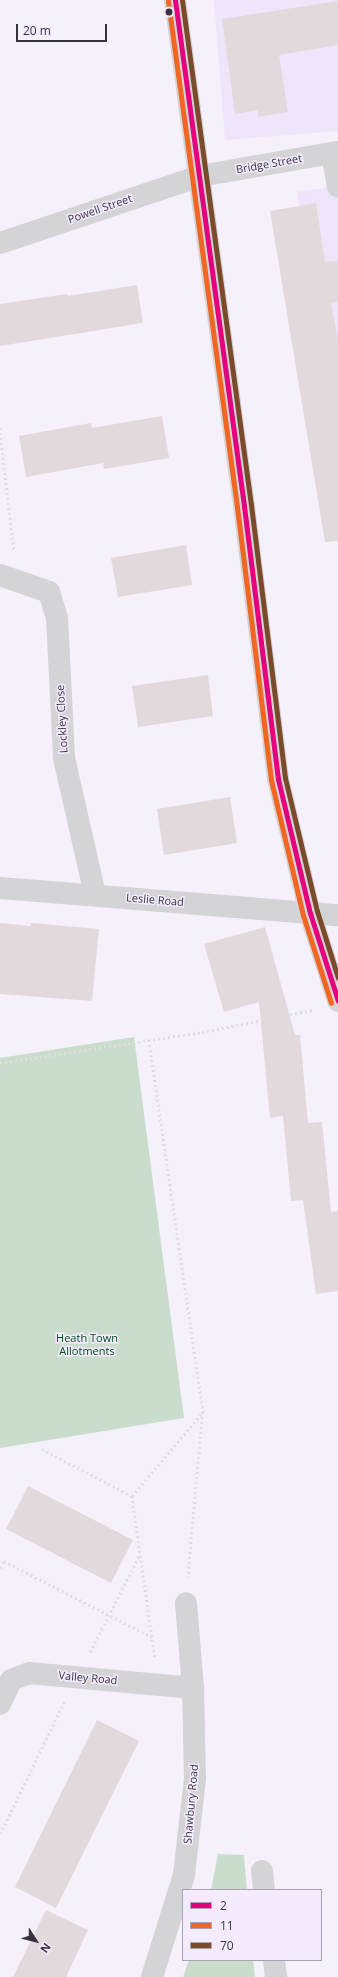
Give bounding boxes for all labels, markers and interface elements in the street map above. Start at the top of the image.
unlabelled marker [164,7,174,17]
scale bar [18,16,109,42]
text: 20 m [23,22,51,39]
street label: Bridge Street [235,152,303,176]
street label: Powell Street [66,192,134,226]
street label: Lockley Close [54,684,70,754]
street label: Leslie Road [126,891,184,909]
park label: Heath Town Allotments [56,1332,118,1358]
street label: Valley Road [58,1669,118,1687]
street label: Shawbury Road [181,1764,201,1844]
legend [182,1889,322,1961]
text: 2 [220,1897,227,1914]
text: 11 [220,1917,234,1934]
north arrow [16,1921,56,1961]
text: 70 [220,1937,234,1954]
text: N [37,1940,55,1956]

